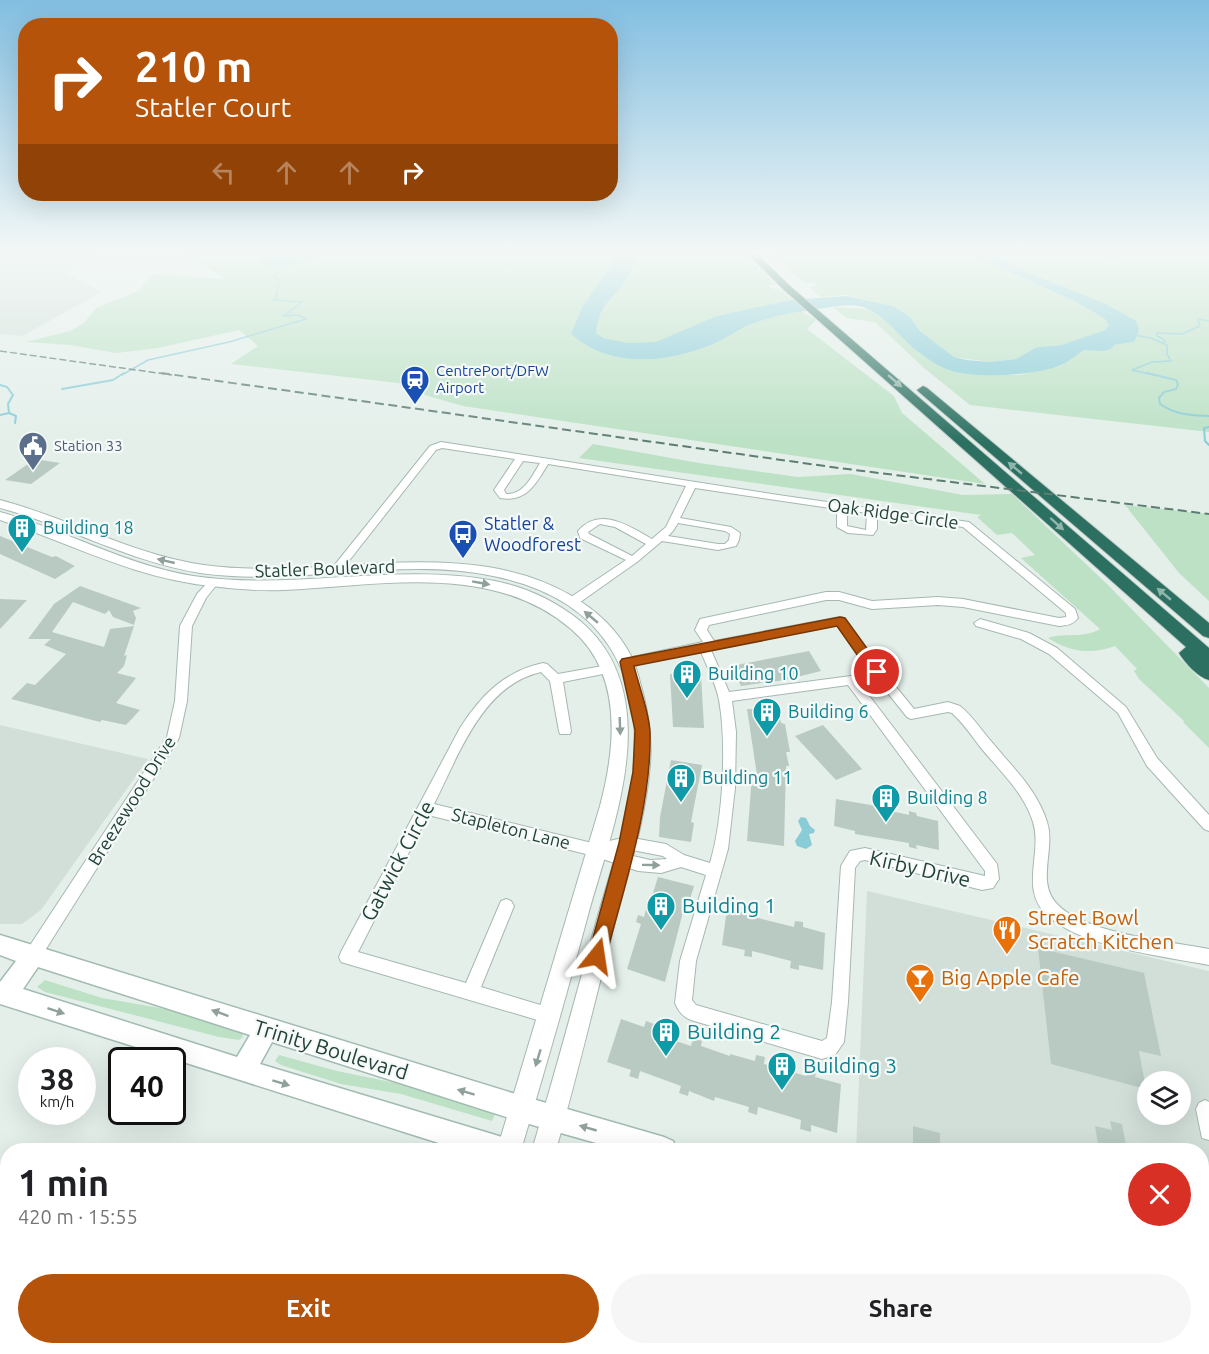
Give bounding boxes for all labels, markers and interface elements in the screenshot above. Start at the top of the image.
icon: right [36,42,114,120]
text: 210 m [135,43,252,90]
text: Statler Court [135,92,291,122]
icon: left [207,156,240,189]
icon: ahead [270,156,303,189]
icon: ahead [333,156,366,189]
icon: right [396,156,429,189]
place label: CentrePort/DFW Airport [436,362,549,396]
station icon: CentrePort/DFW Airport [399,364,431,406]
one-way arrow [887,375,903,388]
public building icon: Station 33 [17,430,49,472]
place label: Station 33 [54,437,123,454]
one-way arrow [1008,462,1023,475]
street label: Oak Ridge Circle [826,494,960,532]
building icon: Building 18 [6,512,38,554]
place label: Statler & Woodforest [484,513,581,554]
place label: Building 18 [43,517,134,537]
one-way arrow [1049,517,1064,530]
bus stop icon: Statler & Woodforest [447,518,479,560]
one-way arrow [156,556,175,566]
street label: Statler Boulevard [254,556,396,580]
one-way arrow [472,579,491,588]
one-way arrow [1157,588,1172,601]
one-way arrow [583,610,599,623]
pin [851,646,902,697]
icon: arrive [860,655,893,688]
building icon: Building 10 [671,658,703,700]
place label: Building 10 [708,663,799,683]
building icon: Building 6 [751,696,783,738]
place label: Building 6 [788,701,869,721]
one-way arrow [615,717,624,736]
street label: Breezewood Drive [83,732,179,869]
building icon: Building 11 [665,762,697,804]
place label: Building 11 [702,767,793,787]
building icon: Building 8 [870,782,902,824]
place label: Building 8 [907,787,988,807]
street label: Gatwick Circle [355,796,439,925]
street label: Stapleton Lane [450,804,573,852]
street label: Kirby Drive [867,845,973,891]
one-way arrow [642,860,661,870]
building icon: Building 1 [645,890,677,932]
place label: Building 1 [682,893,776,917]
place label: Street Bowl Scratch Kitchen [1028,905,1174,953]
restaurant icon: Street Bowl Scratch Kitchen [991,914,1023,956]
position arrow [565,924,629,988]
bar icon: Big Apple Cafe [904,962,936,1004]
place label: Big Apple Cafe [941,965,1080,989]
one-way arrow [47,1007,65,1016]
one-way arrow [211,1008,229,1018]
street label: Trinity Boulevard [251,1014,411,1084]
building icon: Building 2 [650,1016,682,1058]
place label: Building 2 [687,1019,781,1043]
speed limit sign: 40 [108,1047,186,1125]
one-way arrow [533,1049,542,1067]
building icon: Building 3 [766,1050,798,1092]
place label: Building 3 [803,1053,897,1077]
text: 38 [40,1062,74,1096]
map controls [1137,1071,1191,1125]
button: layers [1137,1071,1191,1125]
one-way arrow [273,1079,291,1088]
one-way arrow [457,1087,475,1096]
text: km/h [40,1093,74,1110]
one-way arrow [579,1123,597,1133]
text: 1 min [18,1162,109,1203]
button: close [1128,1163,1191,1226]
text: 420 m · 15:55 [18,1205,138,1228]
button: Exit [18,1274,599,1343]
button: Share [611,1274,1191,1343]

